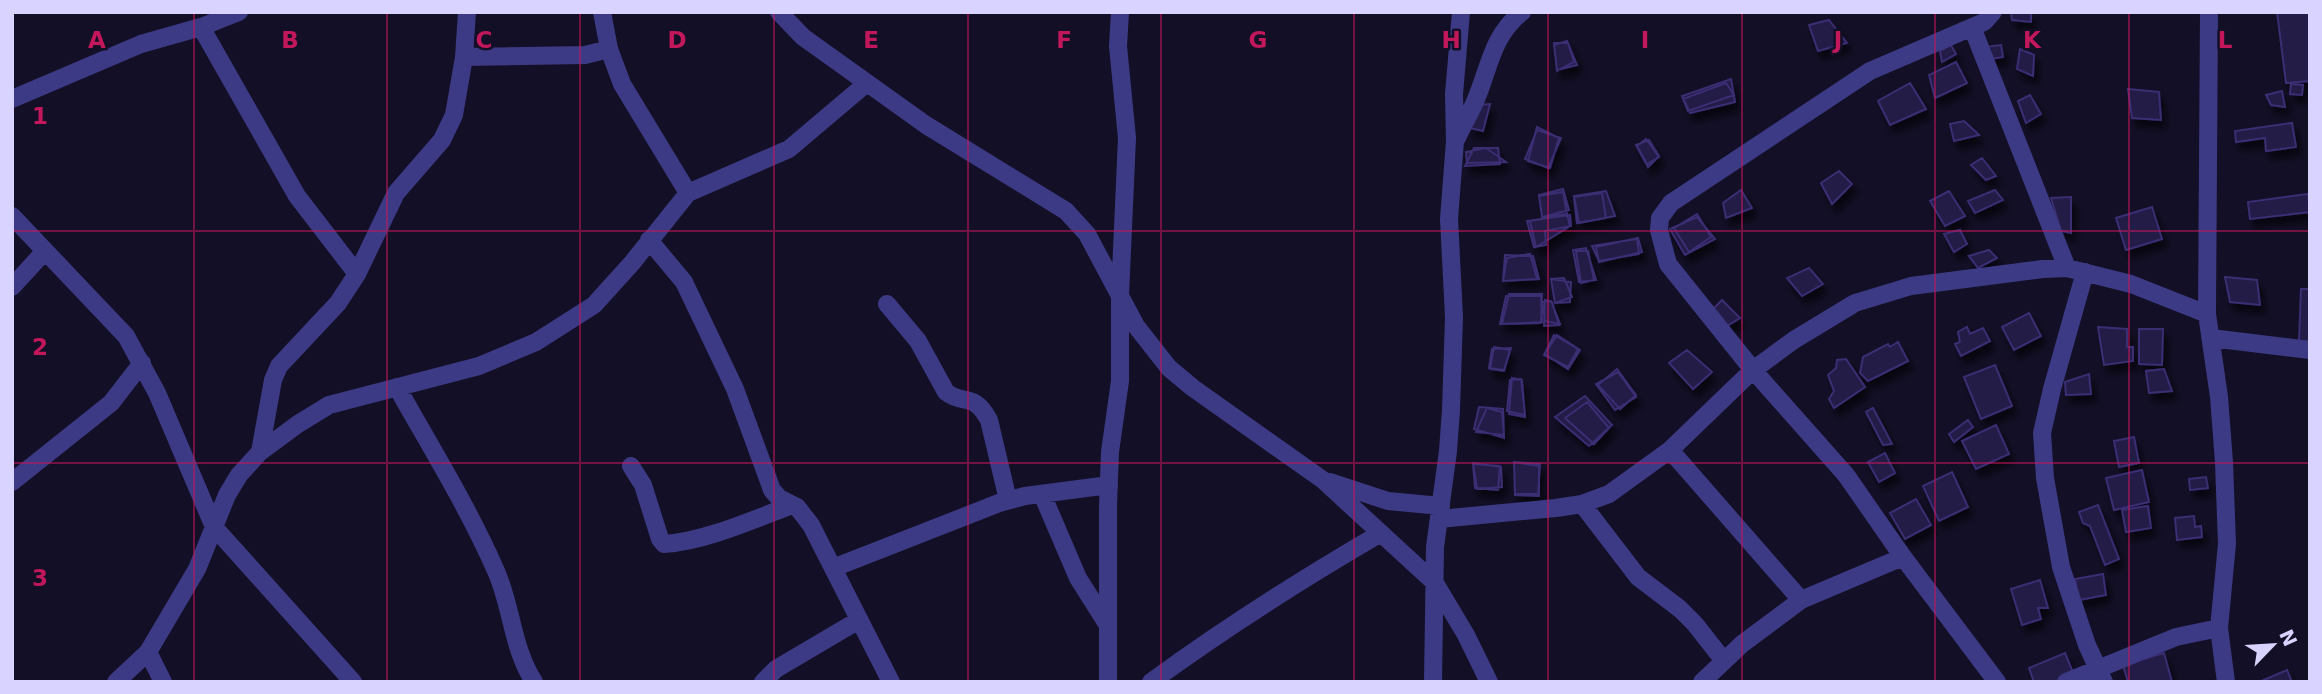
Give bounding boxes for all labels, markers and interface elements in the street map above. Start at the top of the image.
text: A [88,27,106,53]
text: B [281,27,299,53]
text: C [476,27,492,53]
text: D [667,27,687,53]
text: E [863,27,879,53]
text: F [1056,27,1072,53]
text: G [1249,27,1267,53]
text: H [1441,27,1461,53]
text: I [1641,27,1649,53]
text: J [1832,27,1842,53]
text: K [2023,27,2042,53]
text: L [2218,27,2233,53]
text: 1 [32,103,48,129]
text: 2 [32,334,48,360]
text: 3 [32,565,48,591]
north arrow [2238,610,2308,680]
text: N [2275,626,2302,650]

